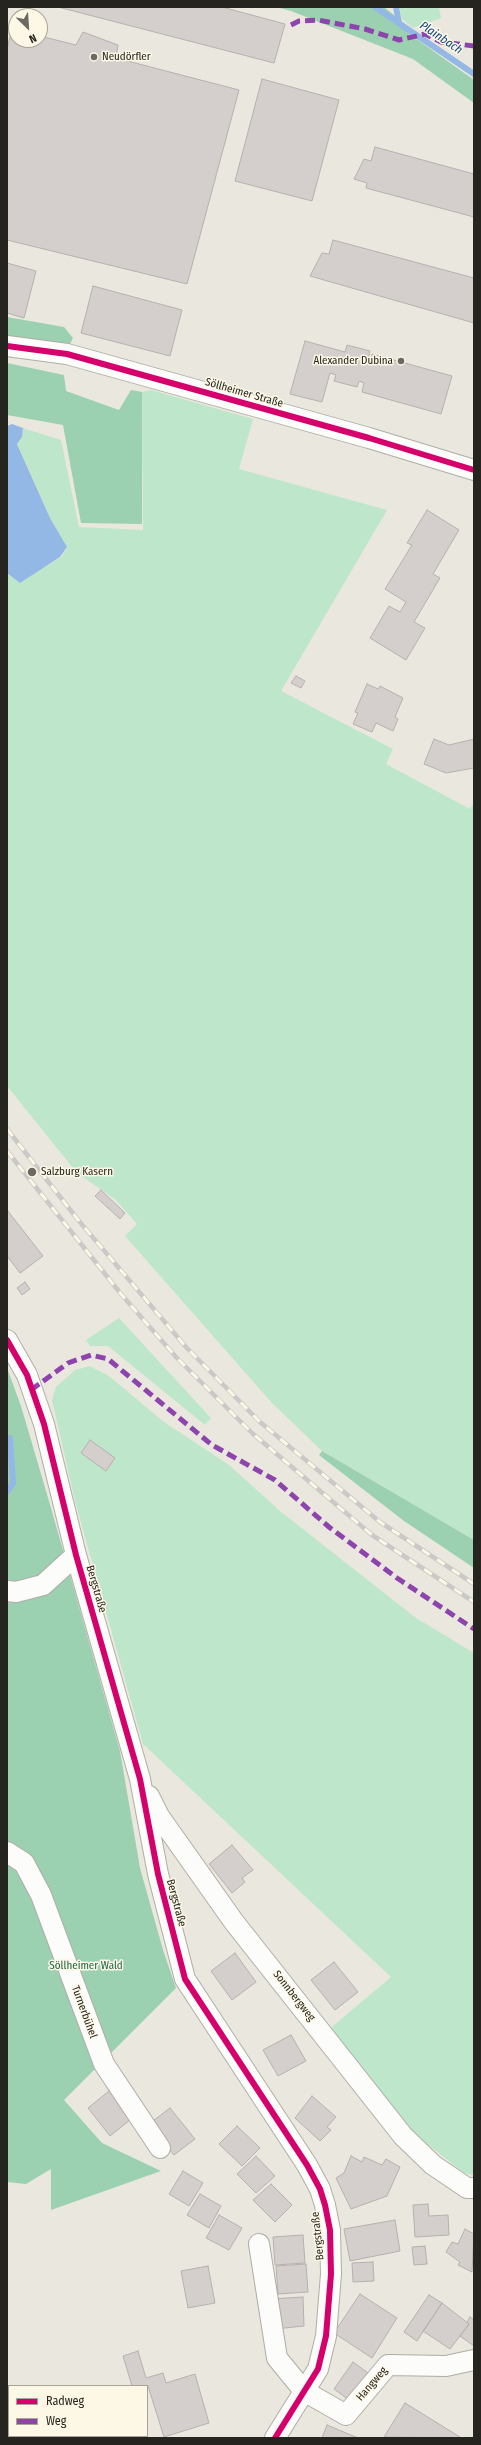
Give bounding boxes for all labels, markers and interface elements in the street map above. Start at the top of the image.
north arrow [8,8,48,48]
water label: Plainbach [417,18,465,58]
text: N [27,31,39,46]
place label: Neudörfler [102,50,151,64]
marker: Neudörfler [89,52,99,62]
place label: Alexander Dubina [313,354,393,368]
marker: Alexander Dubina [396,356,406,366]
street label: Söllheimer Straße [203,376,285,410]
place label: Salzburg Kasern [41,1165,113,1179]
marker: Salzburg Kasern [26,1166,38,1178]
street label: Bergstraße [83,1564,109,1614]
street label: Bergstraße [163,1878,189,1928]
park label: Söllheimer Wald [49,1959,123,1973]
street label: Sonnbergweg [270,1968,318,2024]
street label: Turnerbühel [68,1984,100,2040]
street label: Bergstraße [309,2211,327,2261]
street label: Hangweg [354,2364,390,2404]
legend [8,2385,148,2437]
text: Radweg [46,2394,84,2408]
text: Weg [46,2414,66,2428]

